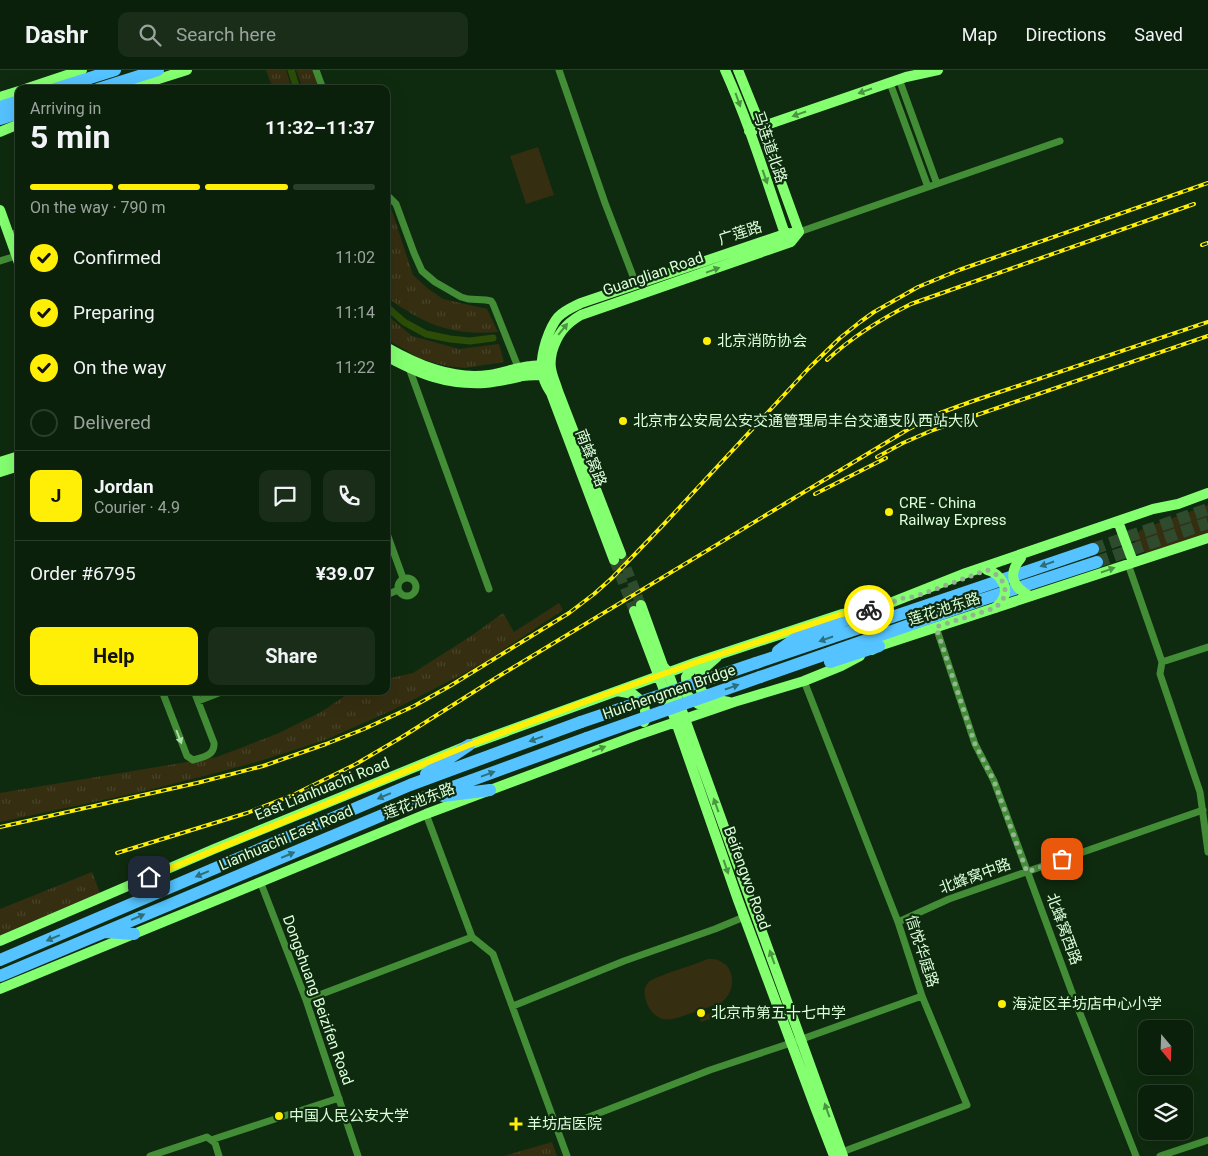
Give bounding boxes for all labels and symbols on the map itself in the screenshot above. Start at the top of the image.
one-way arrow [857,87,872,95]
one-way arrow [735,93,742,108]
street label: 马连道北路 [749,109,791,185]
one-way arrow [791,110,806,118]
one-way arrow [762,170,769,185]
street label: 广莲路 [716,217,764,249]
street label: Guanglian Road [600,248,706,300]
one-way arrow [706,266,721,274]
one-way arrow [558,323,569,336]
place label: 北京消防协会 [717,332,807,350]
marker: 北京消防协会 [701,335,713,347]
place label: 北京市公安局公安交通管理局丰台交通支队西站大队 [633,412,978,430]
marker: 北京市公安局公安交通管理局丰台交通支队西站大队 [617,415,629,427]
street label: 南蜂窝路 [572,427,610,489]
place label: CRE - China Railway Express [899,494,1007,529]
marker: CRE - China Railway Express [883,506,895,518]
one-way arrow [1039,561,1054,568]
one-way arrow [1101,566,1116,574]
courier [844,585,894,635]
street label: 莲花池东路 [906,589,982,629]
one-way arrow [819,636,834,643]
street label: Huichengmen Bridge [600,661,738,723]
one-way arrow [725,683,740,690]
one-way arrow [175,730,183,745]
one-way arrow [528,736,543,743]
one-way arrow [592,745,606,753]
street label: East Lianhuachi Road [252,754,392,824]
one-way arrow [480,770,495,777]
street label: 莲花池东路 [381,779,457,823]
one-way arrow [377,793,391,801]
one-way arrow [712,797,720,812]
street label: Lianhuachi East Road [216,802,356,874]
street label: Beifengwo Road [720,824,774,932]
pin [1041,838,1083,880]
one-way arrow [281,850,295,858]
street label: 北蜂窝中路 [937,855,1013,897]
pin [128,856,170,898]
one-way arrow [723,860,730,875]
one-way arrow [195,871,209,879]
street label: 北蜂窝西路 [1043,891,1085,967]
one-way arrow [131,913,145,921]
street label: Dongshuang Beizifen Road [279,913,357,1087]
street label: 信悦华庭路 [902,913,942,989]
one-way arrow [46,934,60,942]
one-way arrow [767,950,775,965]
place label: 海淀区羊坊店中心小学 [1012,995,1162,1013]
marker: 海淀区羊坊店中心小学 [996,998,1008,1010]
place label: 北京市第五十七中学 [711,1004,846,1022]
marker: 北京市第五十七中学 [695,1007,707,1019]
north arrow [1138,1020,1192,1075]
one-way arrow [823,1102,831,1117]
place label: 中国人民公安大学 [289,1107,409,1125]
marker: 中国人民公安大学 [273,1110,285,1122]
place label: 羊坊店医院 [527,1115,602,1133]
marker: 羊坊店医院 [509,1117,523,1131]

